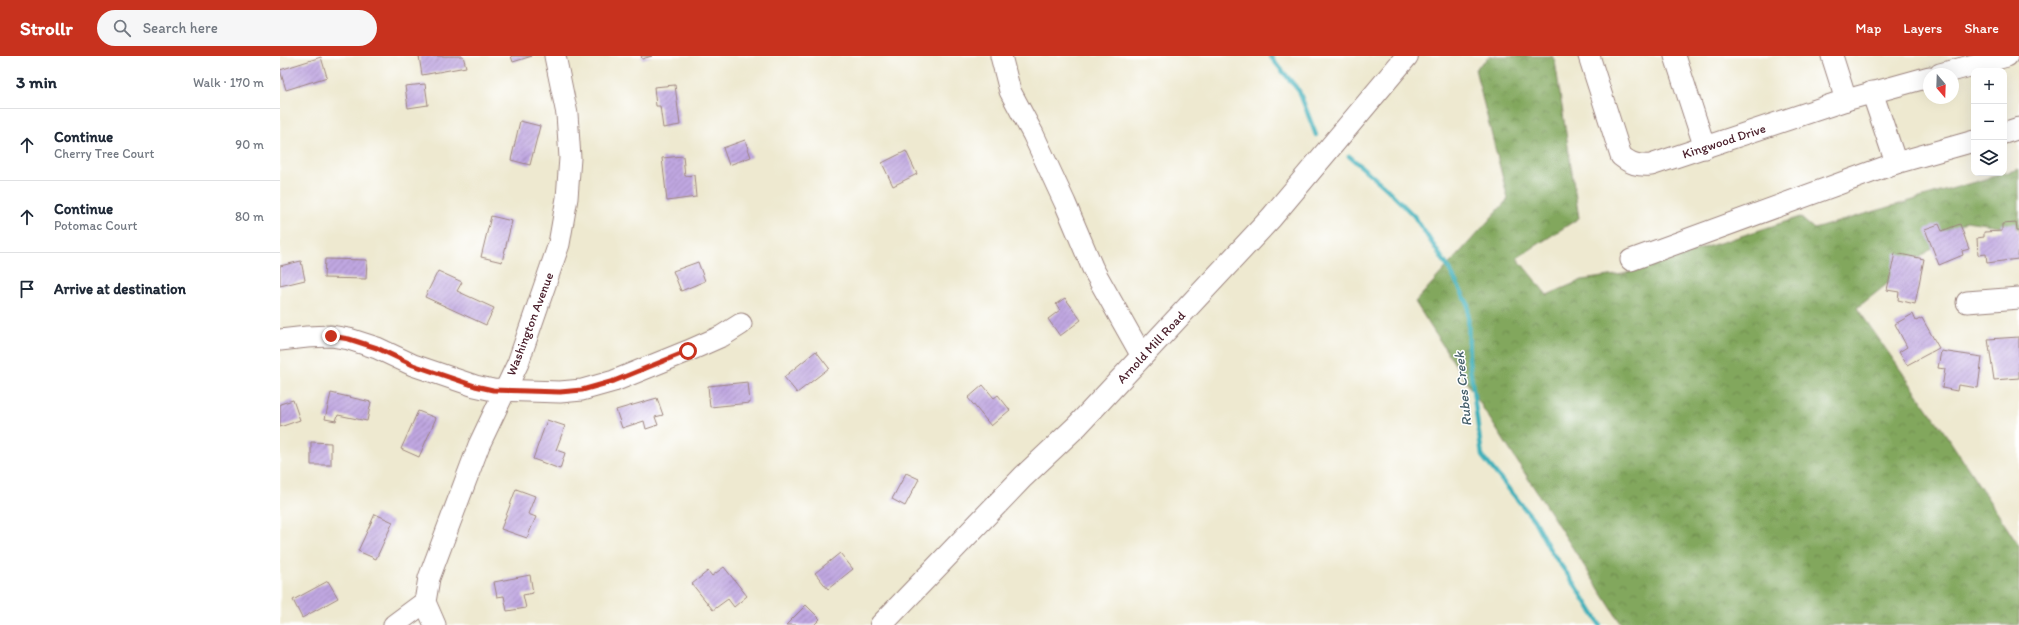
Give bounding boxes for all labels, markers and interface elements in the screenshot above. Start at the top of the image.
search box [97,10,377,46]
text: Strollr [20,17,73,40]
icon: search [111,17,133,39]
text: Search here [143,19,218,37]
text: Map [1856,20,1881,37]
text: Layers [1903,20,1942,37]
text: Share [1964,20,1999,37]
north arrow [1923,68,1959,104]
map controls [1971,68,2007,176]
button: + [1971,68,2007,104]
text: 3 min [16,72,57,92]
text: Walk · 170 m [193,75,264,90]
button: − [1971,104,2007,140]
street label: Kingwood Drive [1680,120,1768,162]
text: Continue [54,128,113,146]
icon: ahead [16,134,38,156]
text: 90 m [235,137,264,152]
button: layers [1971,140,2007,176]
text: Cherry Tree Court [54,146,154,161]
text: Continue [54,200,113,218]
icon: ahead [16,206,38,228]
text: 80 m [235,209,264,224]
text: Potomac Court [54,218,138,233]
street label: Washington Avenue [503,270,557,378]
icon: arrive [16,278,38,300]
text: Arrive at destination [54,280,186,298]
street label: Arnold Mill Road [1114,308,1188,386]
route end [322,327,340,345]
route start [679,342,697,360]
water label: Rubes Creek [1451,350,1475,427]

